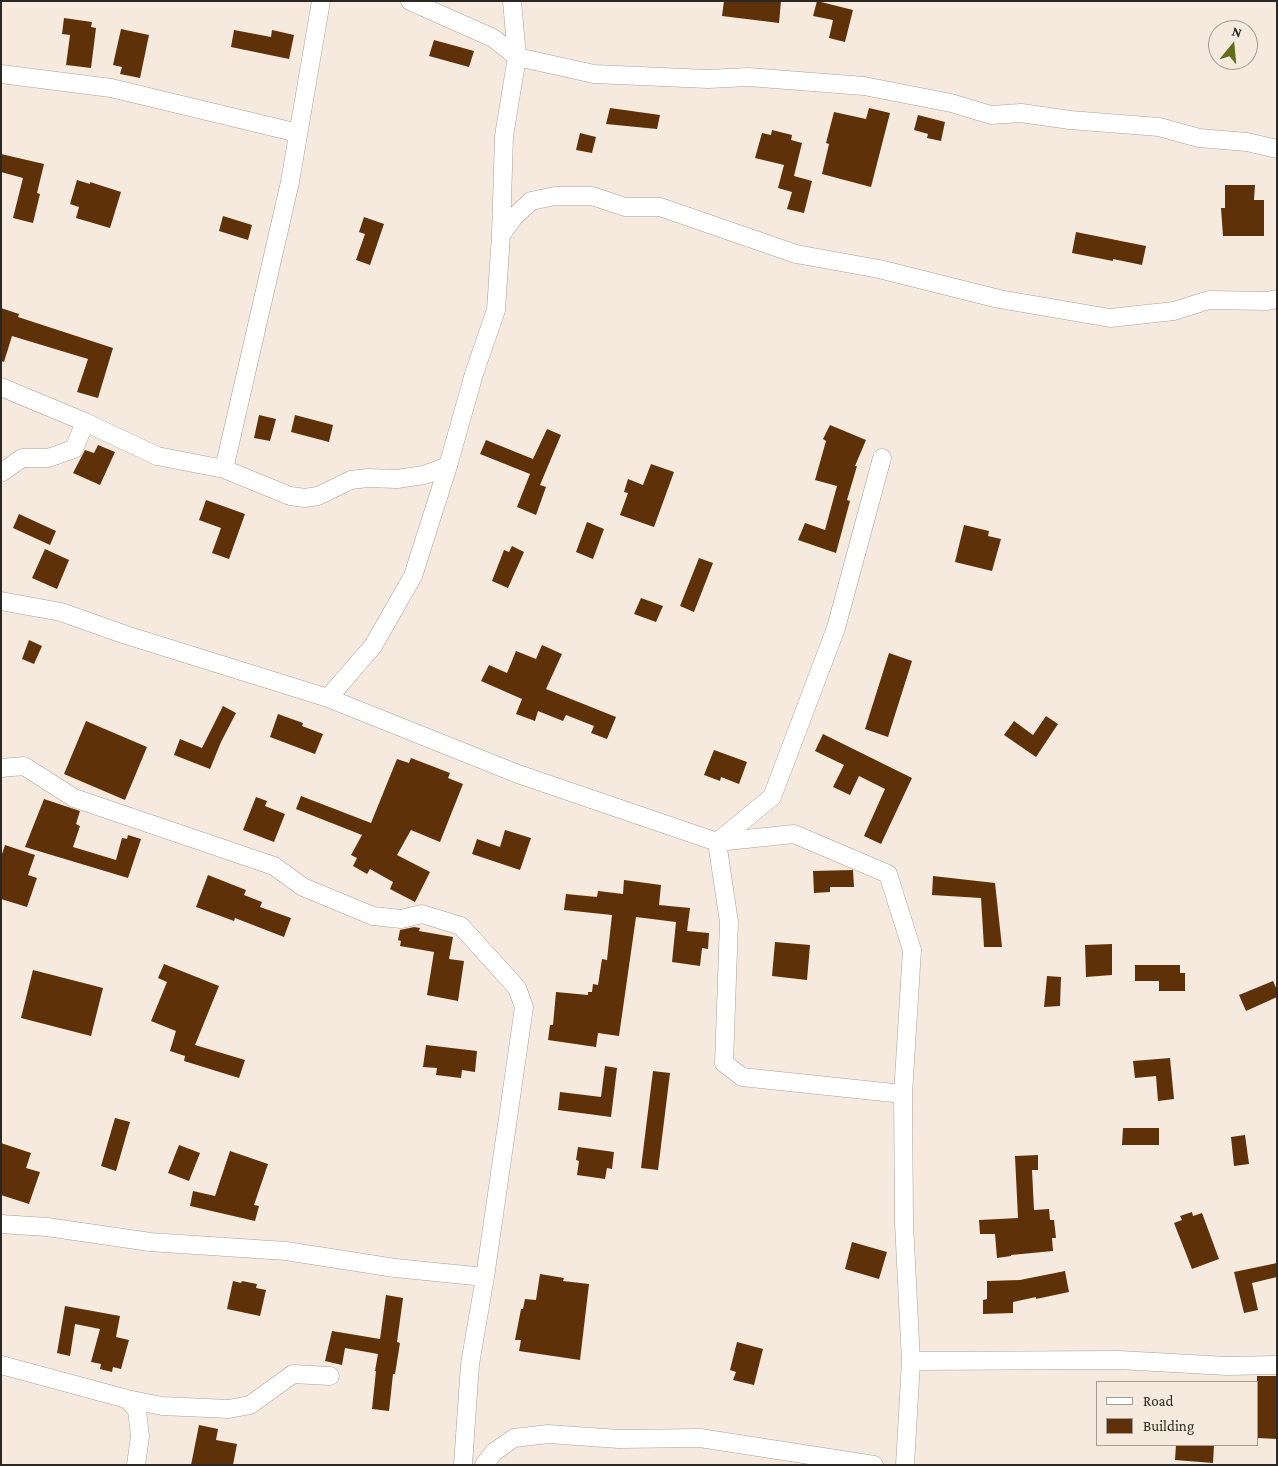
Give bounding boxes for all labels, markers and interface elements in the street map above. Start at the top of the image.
north arrow [1208,20,1258,70]
text: N [1230,23,1244,41]
legend [1096,1381,1258,1446]
text: Road [1143,1393,1173,1409]
text: Building [1143,1418,1194,1434]

